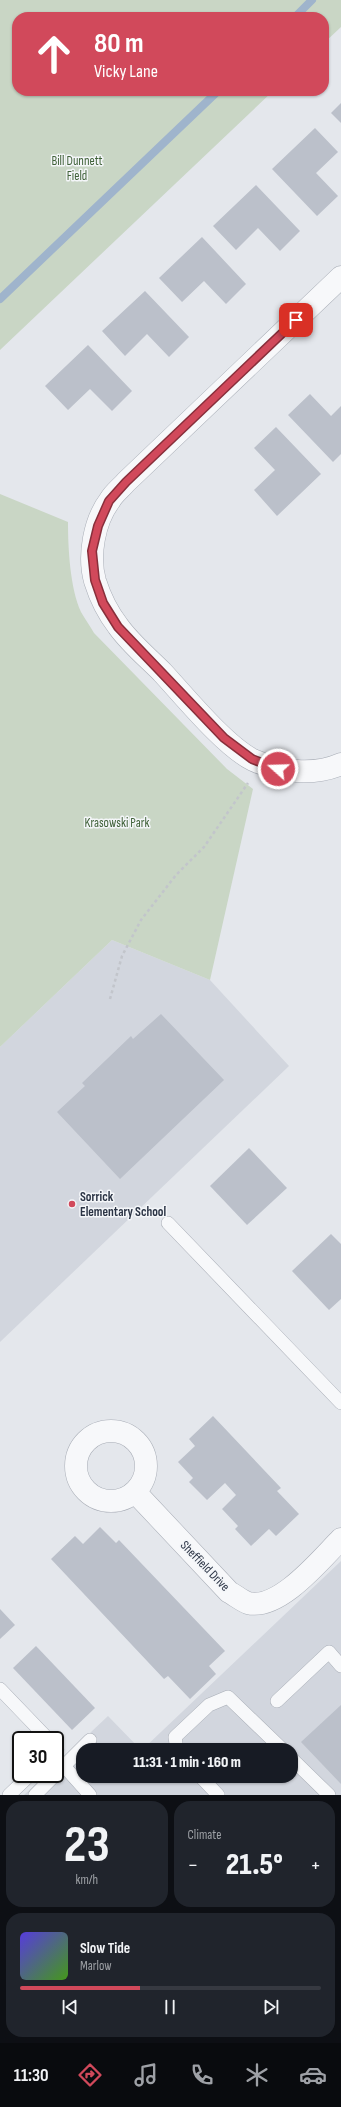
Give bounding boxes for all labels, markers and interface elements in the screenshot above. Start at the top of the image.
text: 80 m [94,27,143,60]
icon: ahead [28,28,80,80]
text: Vicky Lane [94,61,158,82]
park label: Bill Dunnett Field [51,153,103,184]
pin [279,303,313,337]
icon: arrive [285,309,307,331]
position arrow [257,748,299,790]
park label: Krasowski Park [85,815,149,831]
place label: Sorrick Elementary School [80,1189,167,1220]
marker: Sorrick Elementary School [67,1199,77,1209]
street label: Sheffield Drive [177,1537,233,1595]
speed limit sign: 30 [12,1731,64,1783]
text: 11:31 · 1 min · 160 m [133,1753,241,1772]
text: 23 [64,1814,110,1877]
text: Climate [188,1827,221,1843]
text: 21.5° [226,1847,283,1883]
text: − [188,1852,198,1879]
text: + [310,1852,321,1879]
text: km/h [76,1872,98,1888]
text: Slow Tide [80,1939,130,1958]
text: Marlow [80,1958,112,1974]
icon: previous [59,1996,81,2018]
icon: pause [159,1996,181,2018]
icon: next [260,1996,282,2018]
icon: directions [76,2061,104,2089]
icon: music [132,2061,160,2089]
icon: phone [188,2061,216,2089]
icon: climate [243,2061,271,2089]
icon: car [299,2061,327,2089]
text: 11:30 [14,2065,49,2086]

